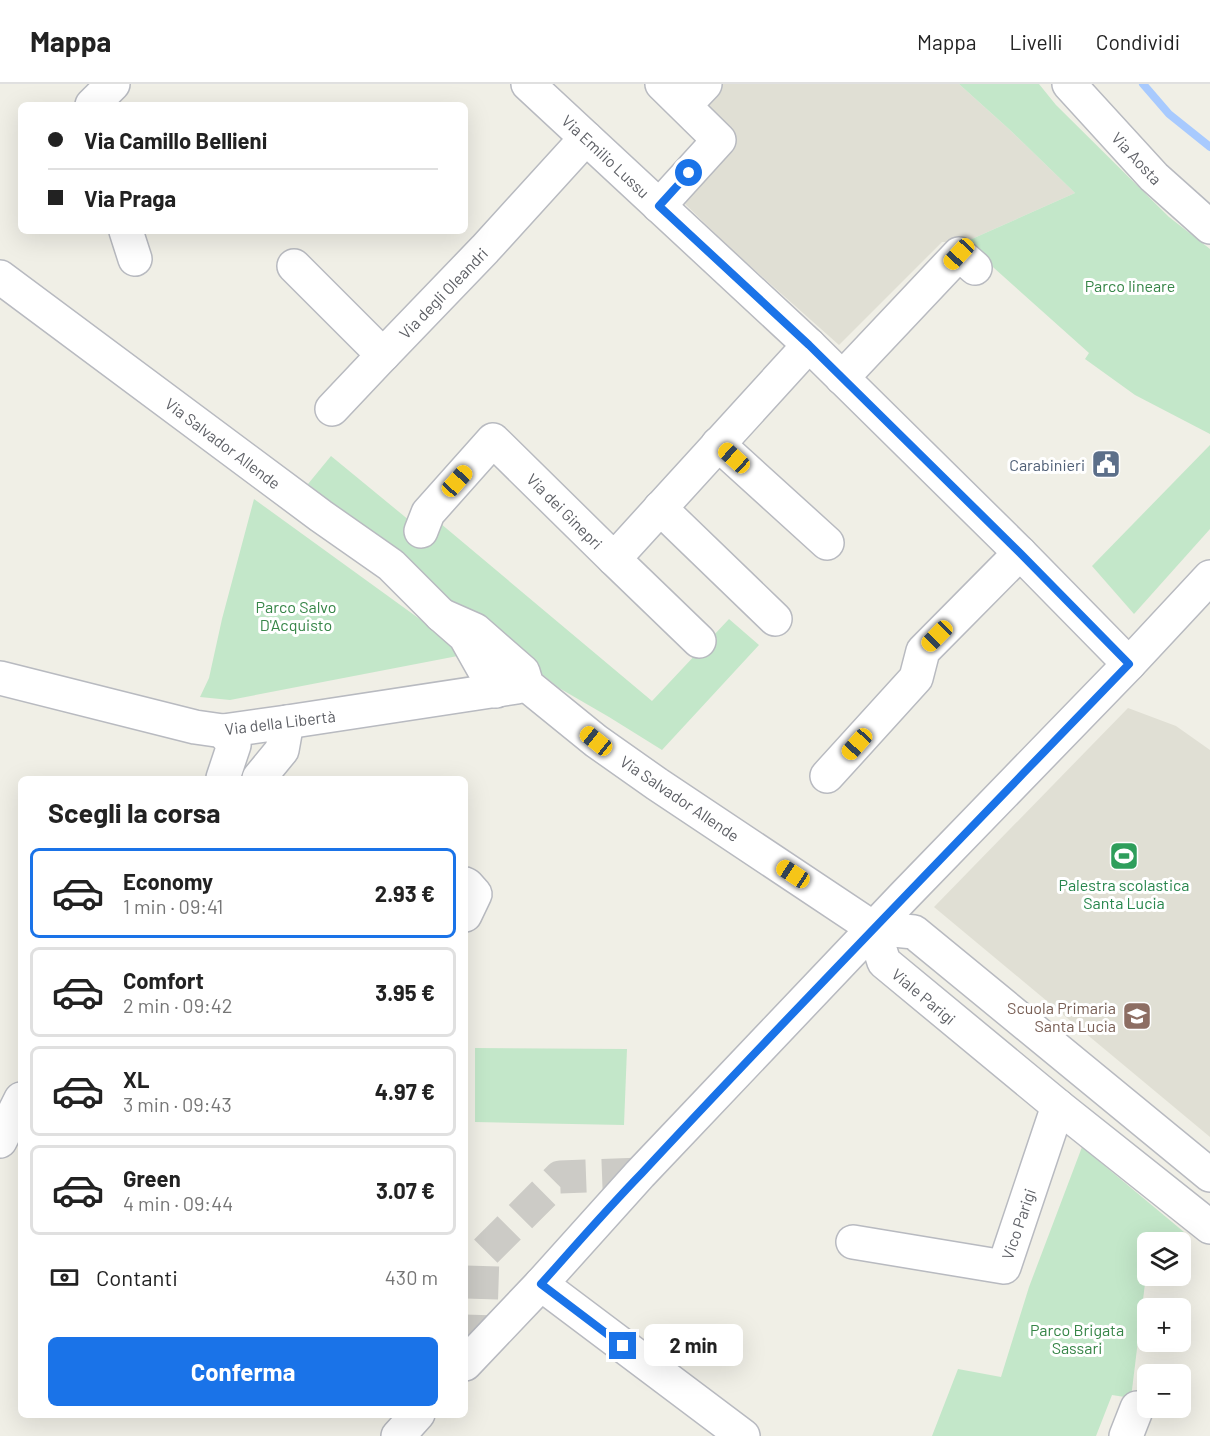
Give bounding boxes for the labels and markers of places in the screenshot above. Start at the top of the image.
public building icon: Carabinieri [1090,448,1122,480]
place label: Carabinieri [1009,455,1085,474]
sports icon: Palestra scolastica Santa Lucia [1108,840,1140,872]
place label: Palestra scolastica Santa Lucia [1059,875,1189,912]
place label: Scuola Primaria Santa Lucia [1007,998,1116,1035]
school or university icon: Scuola Primaria Santa Lucia [1121,1000,1153,1032]

